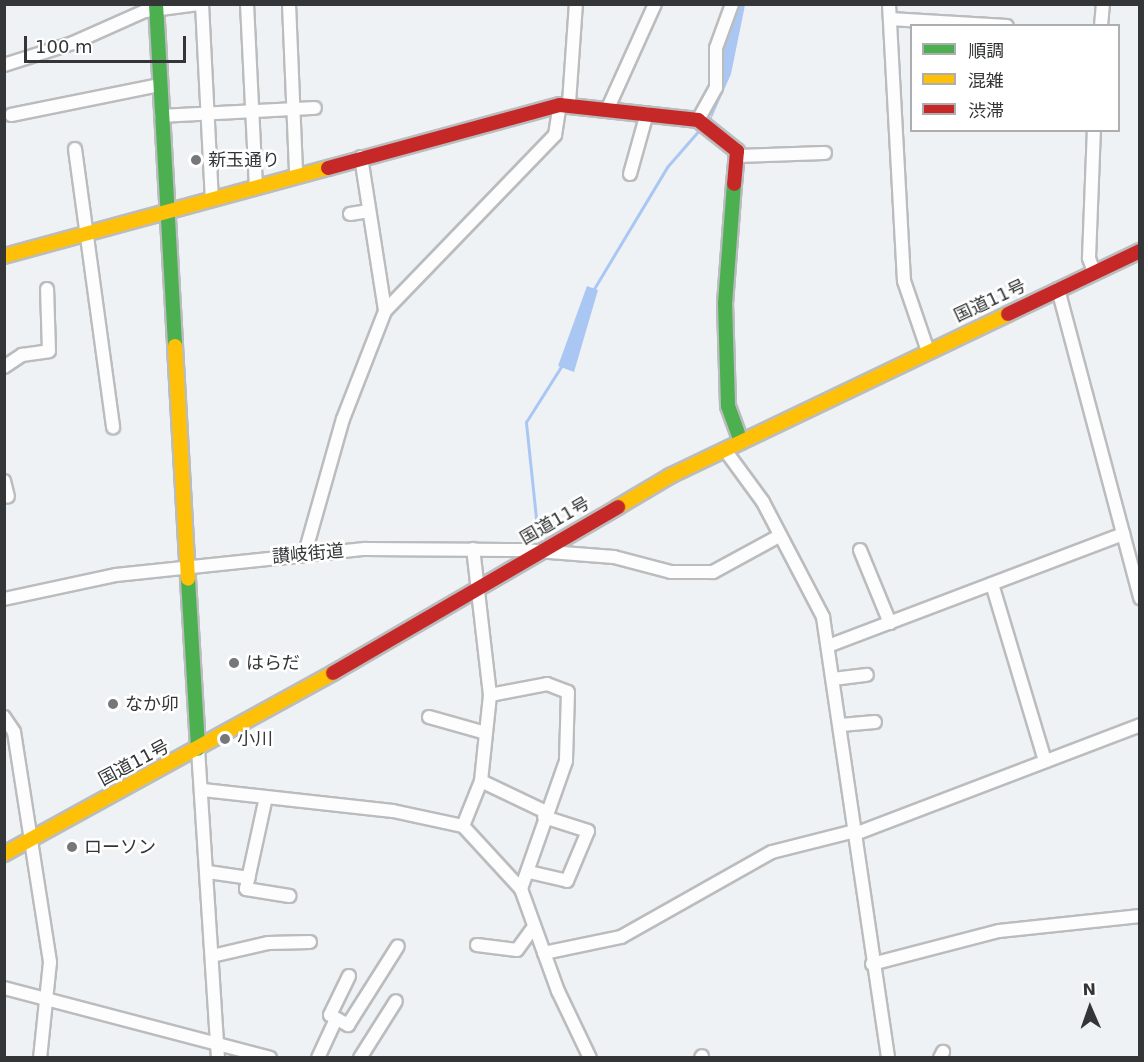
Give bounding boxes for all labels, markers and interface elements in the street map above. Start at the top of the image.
scale bar [27,24,189,62]
legend [910,24,1120,132]
text: 100 m [35,36,93,57]
text: 順調 [968,40,1004,61]
text: 混雑 [968,70,1004,91]
text: 渋滞 [968,100,1004,121]
place label: 新玉通り [208,149,280,171]
marker: 新玉通り [189,153,203,167]
street label: 国道11号 [951,275,1029,327]
street label: 国道11号 [516,492,594,550]
street label: 讃岐街道 [271,540,345,568]
place label: はらだ [246,652,300,674]
marker: はらだ [227,656,241,670]
place label: なか卯 [125,693,179,715]
marker: なか卯 [106,697,120,711]
place label: 小川 [237,728,273,750]
marker: 小川 [218,732,232,746]
street label: 国道11号 [95,735,173,791]
place label: ローソン [84,836,156,858]
marker: ローソン [65,840,79,854]
north arrow [1060,978,1120,1038]
text: N [1082,980,1096,999]

